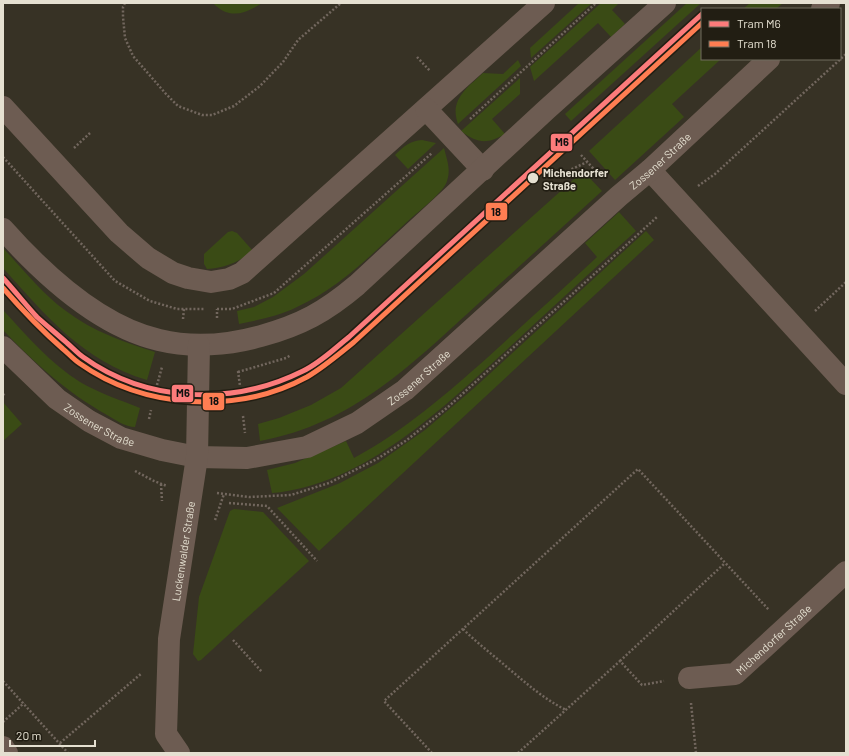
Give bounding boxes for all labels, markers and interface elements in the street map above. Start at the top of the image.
legend [701,8,841,60]
text: Tram M6 [737,16,781,30]
text: Tram 18 [737,36,776,50]
street label: Zossener Straße [626,129,693,191]
line badge: M6 [550,133,573,152]
text: M6 [555,135,569,148]
place label: Michendorfer Straße [543,166,609,192]
marker: Michendorfer Straße [526,171,540,185]
line badge: 18 [485,202,508,221]
text: 18 [491,205,501,218]
street label: Zossener Straße [385,346,452,407]
line badge: M6 [171,384,194,403]
text: M6 [176,386,190,399]
line badge: 18 [202,392,225,411]
text: 18 [209,394,219,407]
street label: Zossener Straße [62,400,137,448]
street label: Luckenwalder Straße [168,500,197,602]
street label: Michendorfer Straße [733,601,814,677]
scale bar [10,722,95,748]
text: 20 m [16,728,42,742]

